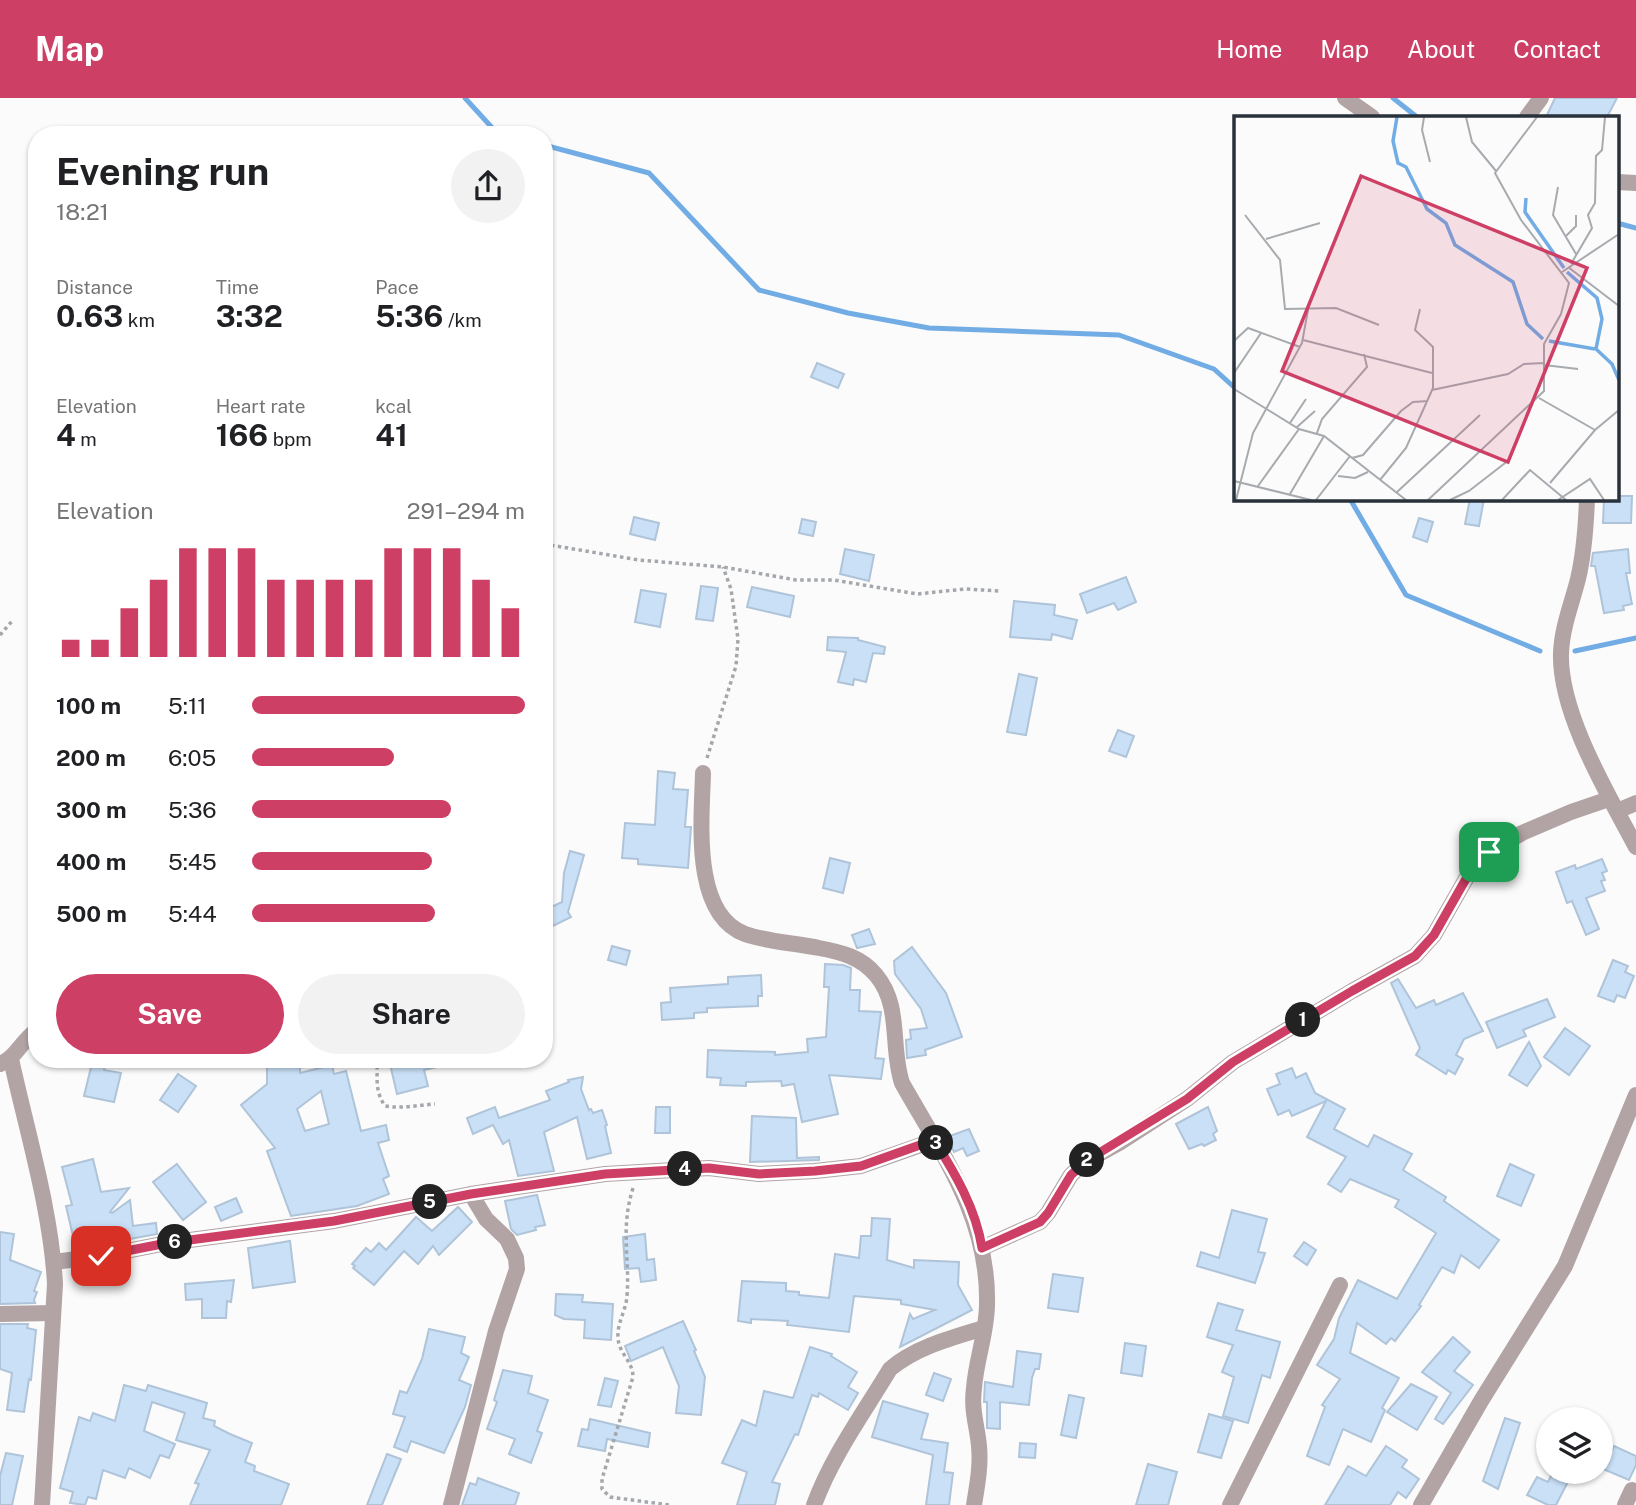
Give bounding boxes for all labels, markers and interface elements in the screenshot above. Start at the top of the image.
text: Map [35,30,104,68]
text: Home [1216,35,1282,63]
text: Map [1320,35,1369,63]
text: About [1407,35,1475,63]
text: Contact [1513,35,1601,63]
inset map [1234,116,1618,500]
text: Evening run [56,149,269,194]
button: share [451,149,525,223]
text: 18:21 [56,198,109,225]
text: Distance [56,276,133,298]
text: Time [216,276,259,298]
text: Pace [375,276,419,298]
text: 0.63 [56,298,123,334]
text: 3:32 [216,298,283,334]
text: 5:36 [375,298,443,334]
text: km [123,309,155,331]
text: /km [443,309,482,331]
text: Elevation [56,395,137,417]
text: Heart rate [216,395,305,417]
text: kcal [375,395,412,417]
text: 4 [56,417,76,453]
text: 166 [216,417,268,453]
text: 41 [375,417,408,453]
text: m [76,428,97,450]
text: bpm [268,428,312,450]
text: Elevation [56,497,154,524]
text: 291–294 m [407,497,525,524]
text: 100 m [56,692,121,719]
text: 5:11 [168,692,207,719]
text: 200 m [56,744,126,771]
text: 6:05 [168,744,216,771]
text: 300 m [56,796,127,823]
text: 5:36 [168,796,217,823]
pin [1459,822,1519,882]
icon: arrive [1470,833,1508,871]
text: 400 m [56,848,126,875]
text: 5:45 [168,848,217,875]
text: 500 m [56,900,127,927]
text: 5:44 [168,900,217,927]
button: Save [56,974,284,1054]
button: Share [298,974,525,1054]
pin: 1 [1286,1002,1320,1038]
text: 1 [1298,1008,1307,1030]
pin: 3 [918,1126,954,1160]
text: 3 [929,1131,942,1153]
pin: 2 [1070,1142,1104,1178]
text: 2 [1080,1148,1093,1170]
pin: 4 [668,1152,702,1186]
text: 4 [678,1157,691,1179]
pin: 5 [412,1184,448,1220]
text: 5 [423,1190,436,1212]
pin: 6 [158,1224,192,1260]
pin [71,1226,131,1286]
text: 6 [168,1230,181,1252]
icon: check [82,1237,120,1275]
map controls [1536,1407,1613,1484]
button: layers [1536,1407,1613,1484]

